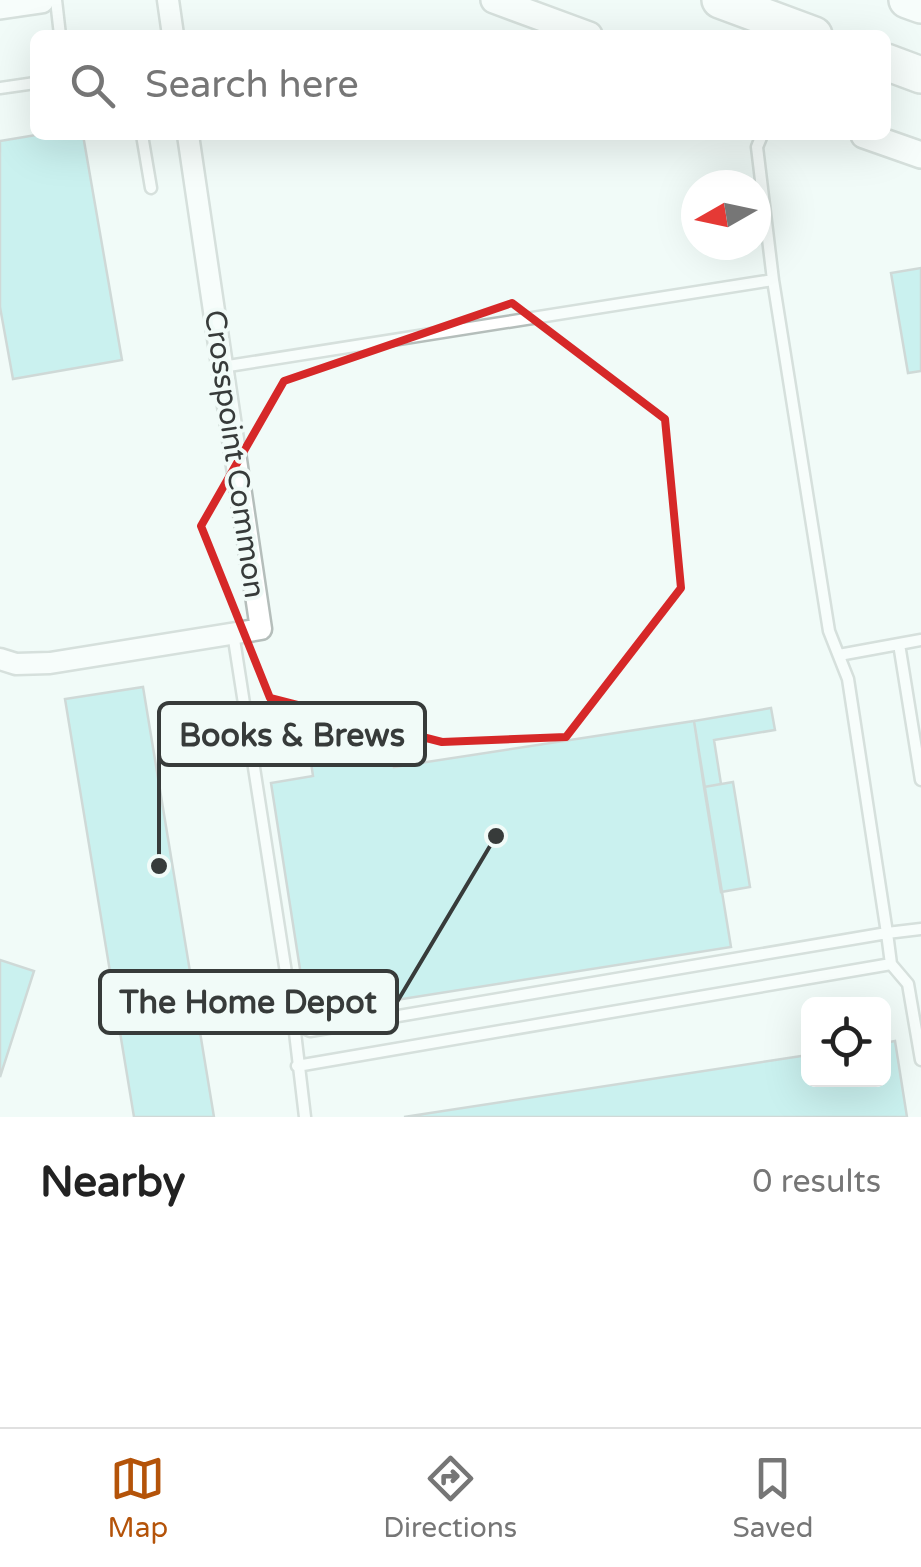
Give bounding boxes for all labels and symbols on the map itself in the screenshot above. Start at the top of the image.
north arrow [681,170,771,260]
street label: Crosspoint Common [196,308,273,601]
callout: Books & Brews [159,703,425,765]
text: Books & Brews [179,717,405,755]
callout: The Home Depot [100,971,397,1033]
text: The Home Depot [118,984,378,1022]

